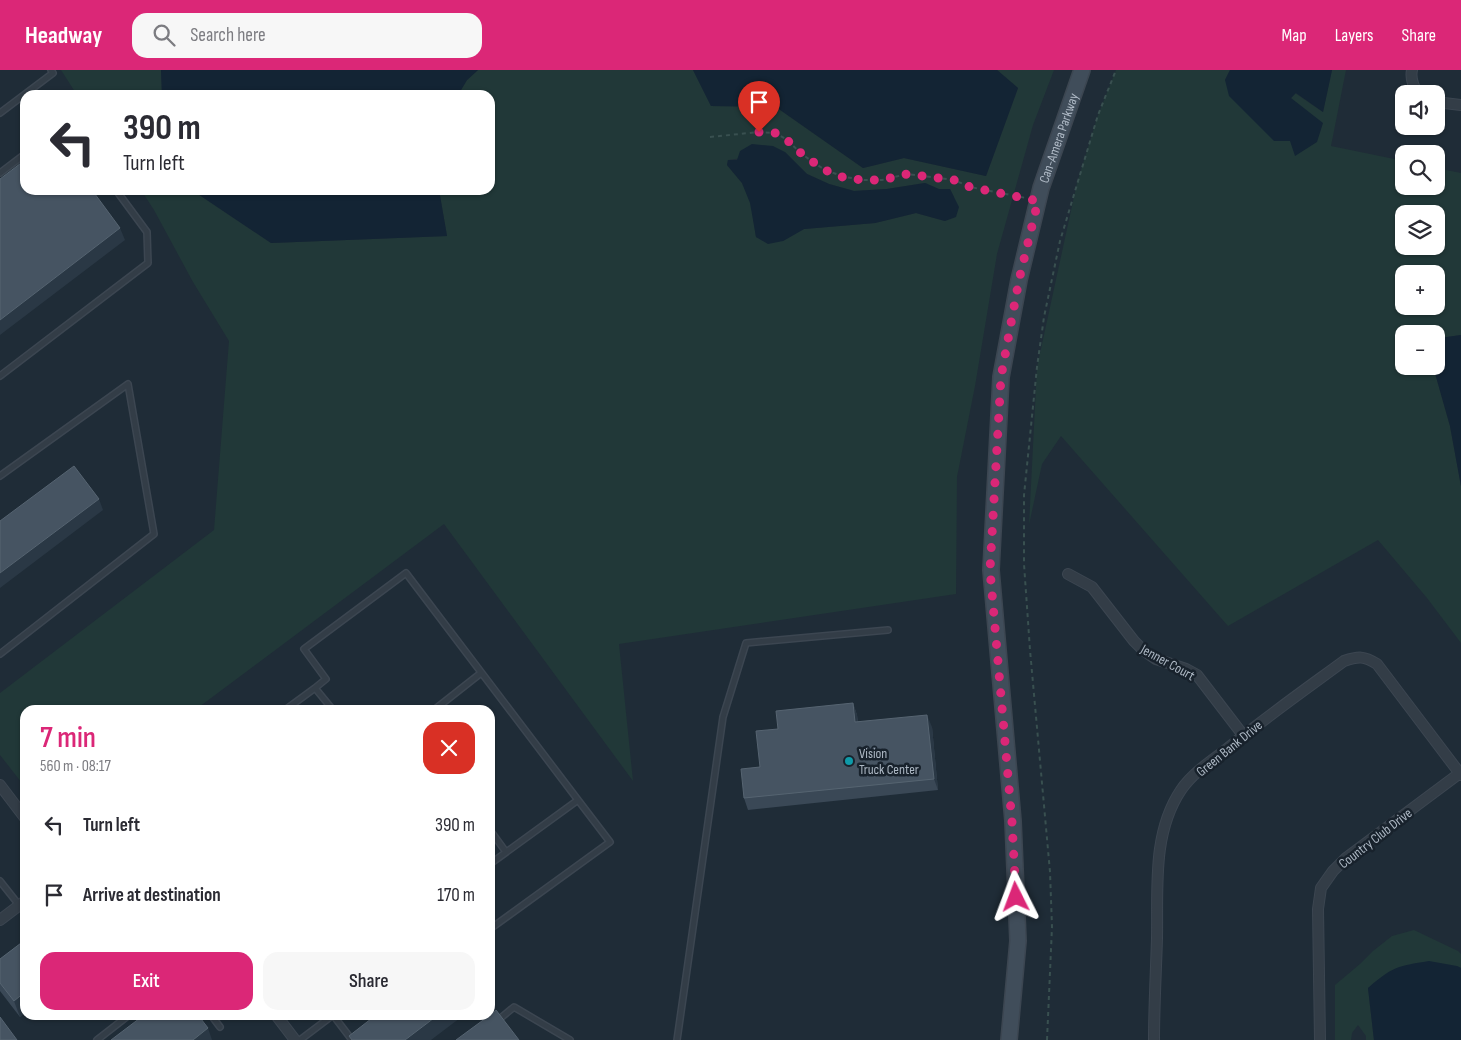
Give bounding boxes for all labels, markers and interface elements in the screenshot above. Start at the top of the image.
search box [132,13,482,58]
text: Headway [25,21,102,50]
icon: search [150,21,178,49]
text: Search here [190,24,266,47]
text: Map [1282,25,1307,46]
text: Layers [1335,25,1374,46]
text: Share [1402,25,1436,46]
pin [738,81,780,132]
map controls [1395,85,1445,375]
button: sound [1395,85,1445,135]
icon: arrive [745,88,773,116]
street label: Can-Amera Parkway [1035,90,1083,185]
text: 390 m [123,107,201,150]
icon: left [40,110,105,175]
button: search [1395,145,1445,195]
text: Turn left [123,150,185,177]
button: layers [1395,205,1445,255]
button: + [1395,265,1445,315]
button: − [1395,325,1445,375]
street label: Jenner Court [1137,640,1198,684]
street label: Green Bank Drive [1193,717,1266,780]
text: 7 min [40,720,96,756]
button: close [423,722,475,774]
place label: Vision Truck Center [859,745,919,778]
marker: Vision Truck Center [843,755,855,767]
text: 560 m · 08:17 [40,757,111,776]
street label: Country Club Drive [1335,805,1415,872]
icon: left [40,811,68,839]
text: Turn left [83,814,140,837]
text: 390 m [435,814,475,837]
position arrow [989,870,1041,922]
icon: arrive [40,881,68,909]
text: Arrive at destination [83,884,221,907]
text: 170 m [437,884,475,907]
button: Exit [40,952,253,1010]
button: Share [263,952,475,1010]

